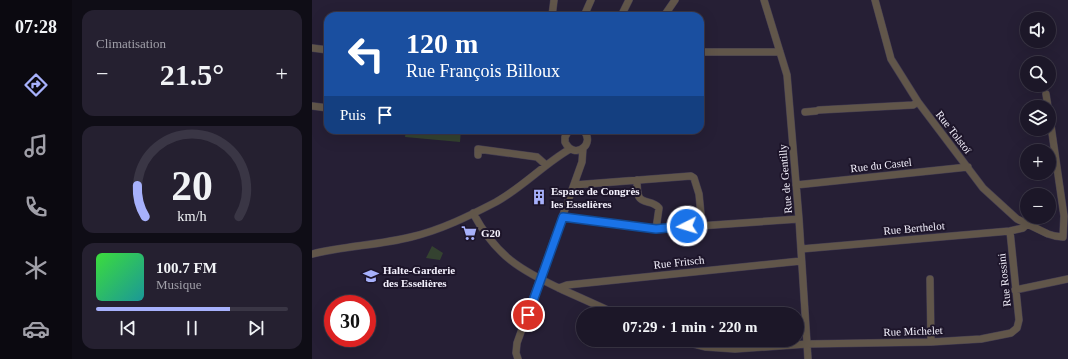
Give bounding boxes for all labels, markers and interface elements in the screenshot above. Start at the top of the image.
map controls [1020,12,1056,224]
button: sound [1020,12,1056,48]
text: 07:28 [15,17,57,37]
icon: left [340,28,392,80]
text: 120 m [406,28,478,59]
text: Climatisation [96,36,166,51]
button: search [1020,56,1056,92]
text: 21.5° [160,58,224,91]
text: − [96,61,108,86]
text: + [276,61,288,86]
text: Rue François Billoux [406,61,560,81]
icon: directions [22,71,50,99]
button: layers [1020,100,1056,136]
icon: arrive [374,104,396,126]
text: Puis [340,107,366,123]
street label: Rue Tolstoï [934,108,974,156]
icon: music [22,132,50,160]
street label: Rue de Gentilly [776,143,794,214]
button: + [1020,144,1056,180]
street label: Rue du Castel [850,156,912,174]
text: 20 [171,163,213,209]
place label: Espace de Congrès les Esselières [551,185,640,210]
building icon: Espace de Congrès les Esselières [530,188,548,206]
button: − [1020,188,1056,224]
icon: phone [22,193,50,221]
position arrow [666,205,708,247]
text: km/h [177,208,207,224]
street label: Rue Berthelot [883,219,945,237]
supermarket icon: G20 [460,224,478,242]
place label: G20 [481,227,501,239]
street label: Rue Fritsch [653,253,705,271]
street label: Rue Rossini [995,253,1013,307]
icon: climate [22,254,50,282]
text: 100.7 FM [156,260,217,276]
place label: Halte-Garderie des Esselières [383,264,455,289]
school or university icon: Halte-Garderie des Esselières [362,267,380,285]
text: Musique [156,277,202,292]
speed limit sign: 30 [324,295,376,347]
pin [511,298,545,332]
icon: arrive [517,304,539,326]
icon: car [22,315,50,343]
icon: previous [117,317,139,339]
icon: pause [181,317,203,339]
icon: next [245,317,267,339]
text: 07:29 · 1 min · 220 m [623,319,758,335]
street label: Rue Michelet [883,324,943,338]

